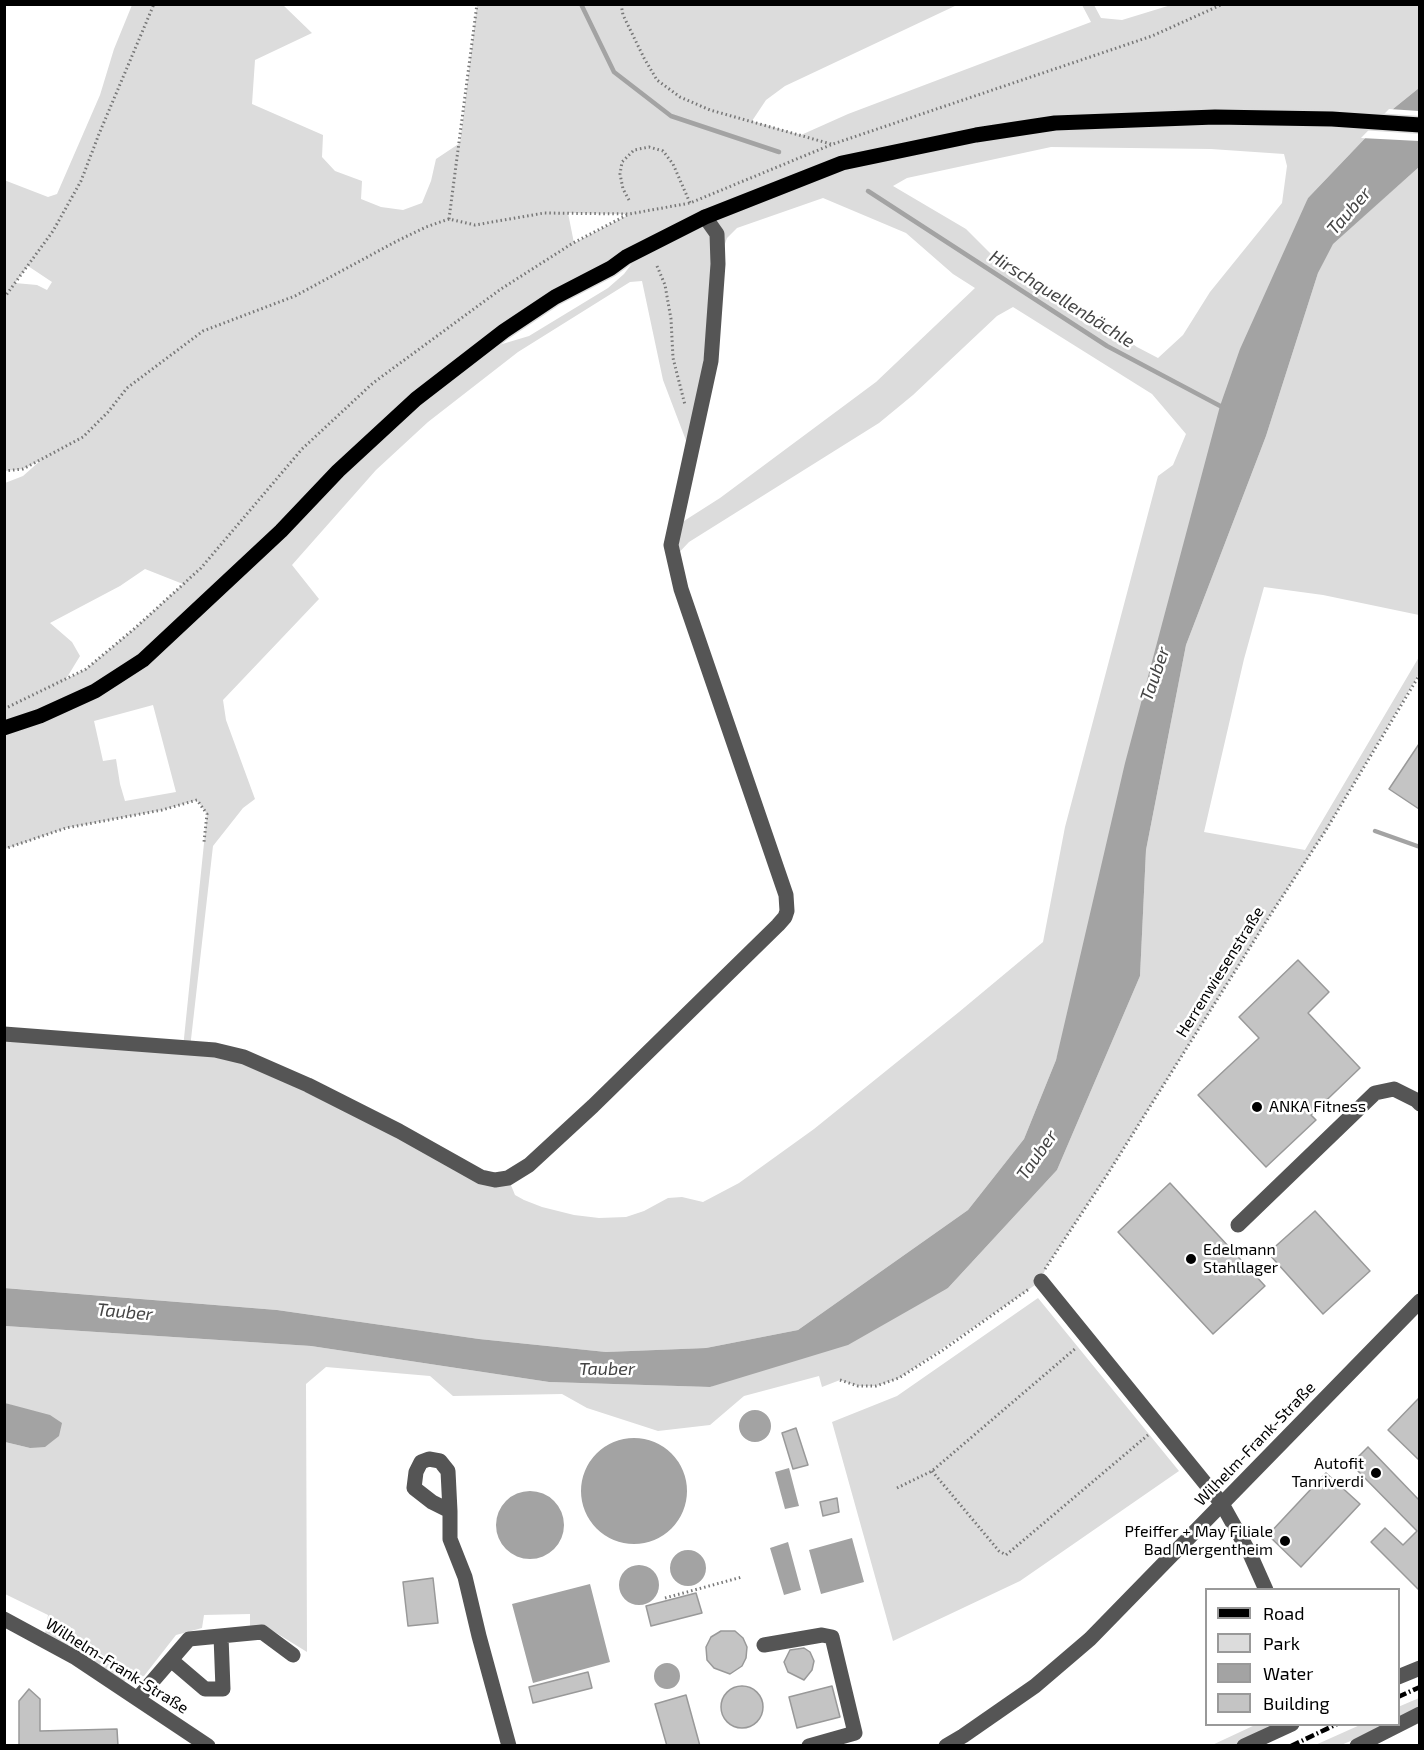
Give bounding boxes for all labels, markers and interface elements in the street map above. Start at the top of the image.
water label: Tauber [1322,183,1376,239]
water label: Hirschquellenbächle [985,246,1139,352]
water label: Tauber [1136,644,1174,704]
street label: Herrenwiesenstraße [1172,903,1268,1041]
place label: ANKA Fitness [1269,1097,1366,1117]
marker: ANKA Fitness [1250,1100,1264,1114]
water label: Tauber [1012,1126,1062,1184]
place label: Edelmann Stahllager [1203,1240,1278,1278]
marker: Edelmann Stahllager [1184,1252,1198,1266]
water label: Tauber [96,1299,154,1325]
water label: Tauber [579,1358,635,1380]
street label: Wilhelm-Frank-Straße [1191,1378,1319,1510]
place label: Autofit Tanriverdi [1291,1454,1364,1492]
marker: Autofit Tanriverdi [1369,1466,1383,1480]
place label: Pfeiffer + May Filiale Bad Mergentheim [1125,1522,1273,1560]
marker: Pfeiffer + May Filiale Bad Mergentheim [1278,1534,1292,1548]
legend [1205,1588,1400,1726]
text: Road [1263,1602,1304,1624]
street label: Wilhelm-Frank-Straße [42,1614,192,1718]
text: Park [1263,1632,1300,1654]
text: Water [1263,1662,1313,1684]
text: Building [1263,1692,1330,1714]

